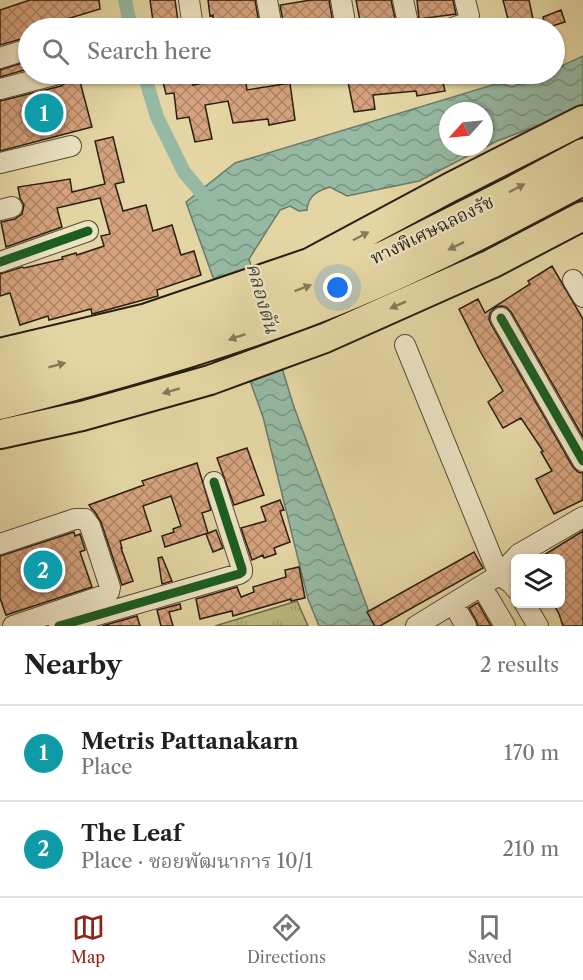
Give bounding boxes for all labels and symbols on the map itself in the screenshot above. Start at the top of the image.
pin: 1 [24,90,63,136]
north arrow [439,102,493,156]
one-way arrow [509,183,526,193]
street label: ทางพิเศษฉลองรัช [367,191,497,269]
one-way arrow [352,231,370,241]
one-way arrow [447,241,464,251]
water label: คลองตัน [242,260,285,337]
your location [323,273,352,302]
one-way arrow [294,282,312,292]
one-way arrow [389,301,407,311]
one-way arrow [228,332,246,342]
one-way arrow [47,359,66,369]
one-way arrow [162,387,180,396]
pin: 2 [24,548,63,592]

